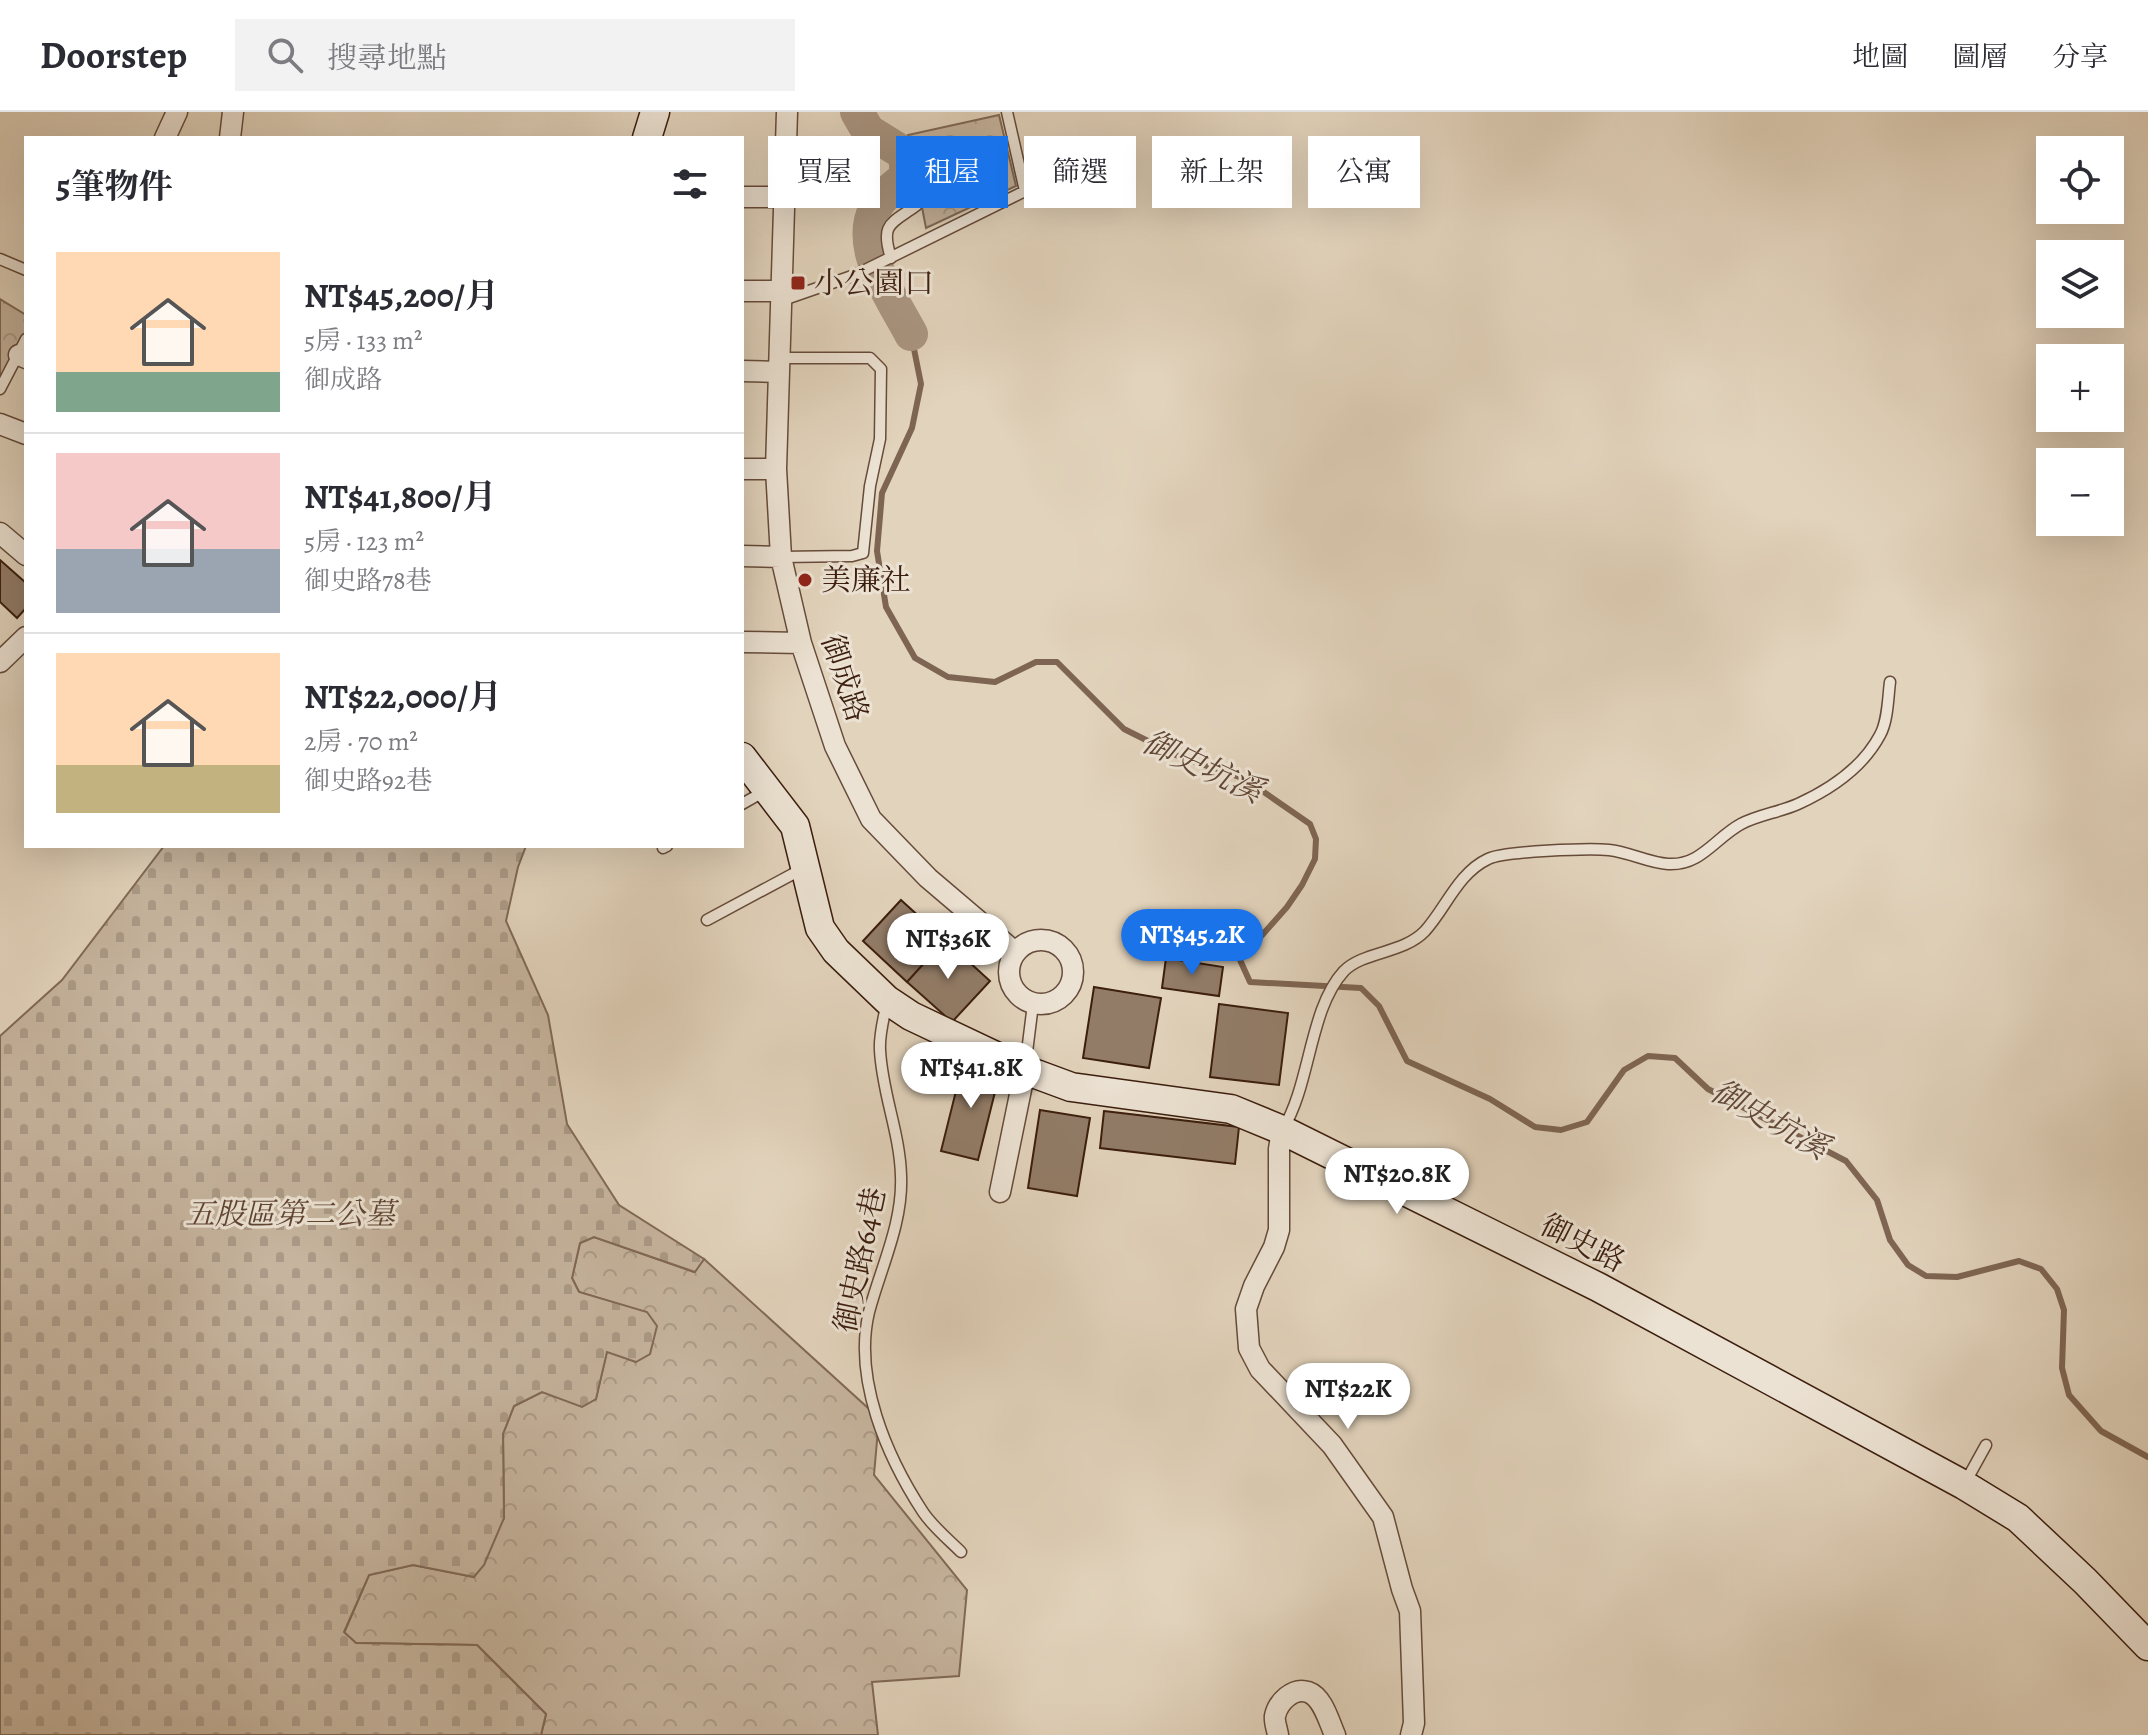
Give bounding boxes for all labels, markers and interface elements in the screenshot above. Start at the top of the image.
search box [235,19,795,91]
text: Doorstep [40,29,187,81]
icon: search [263,33,307,77]
text: 搜尋地點 [327,38,447,78]
text: 地圖 [1852,38,1908,76]
text: 圖層 [1952,38,2008,76]
text: 分享 [2052,38,2108,76]
chip: 買屋 [768,136,880,208]
chip: 租屋 [896,136,1008,208]
chip: 篩選 [1024,136,1136,208]
chip: 新上架 [1152,136,1292,208]
chip: 公寓 [1308,136,1420,208]
map controls [2036,136,2124,536]
button: locate [2036,136,2124,224]
icon: filters [668,162,712,206]
text: 5筆物件 [56,163,173,210]
button: layers [2036,240,2124,328]
place label: 小公園口 [814,263,934,303]
text: NT$45,200/月 [304,272,499,319]
marker: 小公園口 [789,274,807,292]
icon: home [120,284,216,380]
text: 5房 · 133 m² [304,323,422,358]
button: + [2036,344,2124,432]
text: 御成路 [304,362,382,397]
button: − [2036,448,2124,536]
text: NT$41,800/月 [304,473,497,520]
icon: home [120,485,216,581]
text: 5房 · 123 m² [304,524,424,559]
place label: 美廉社 [821,560,911,600]
text: 御史路78巷 [304,563,432,598]
marker: 美廉社 [796,571,814,589]
street label: 御成路 [812,629,878,727]
text: NT$22,000/月 [304,673,502,720]
icon: home [120,685,216,781]
water label: 御史坑溪 [1136,719,1273,814]
text: 2房 · 70 m² [304,724,418,759]
text: 御史路92巷 [304,763,432,798]
pin: NT$45.2K [1109,909,1275,977]
pin: NT$36K [883,913,1013,981]
text: NT$45.2K [1139,917,1245,952]
text: NT$36K [905,921,991,956]
pin: NT$41.8K [888,1042,1054,1110]
text: NT$41.8K [919,1050,1023,1085]
water label: 御史坑溪 [1703,1069,1839,1171]
pin: NT$20.8K [1314,1148,1480,1216]
text: NT$20.8K [1343,1156,1451,1191]
street label: 御史路64巷 [825,1184,895,1336]
park label: 五股區第二公墓 [185,1194,400,1234]
street label: 御史路 [1534,1205,1632,1281]
pin: NT$22K [1283,1363,1413,1431]
text: NT$22K [1304,1371,1392,1406]

